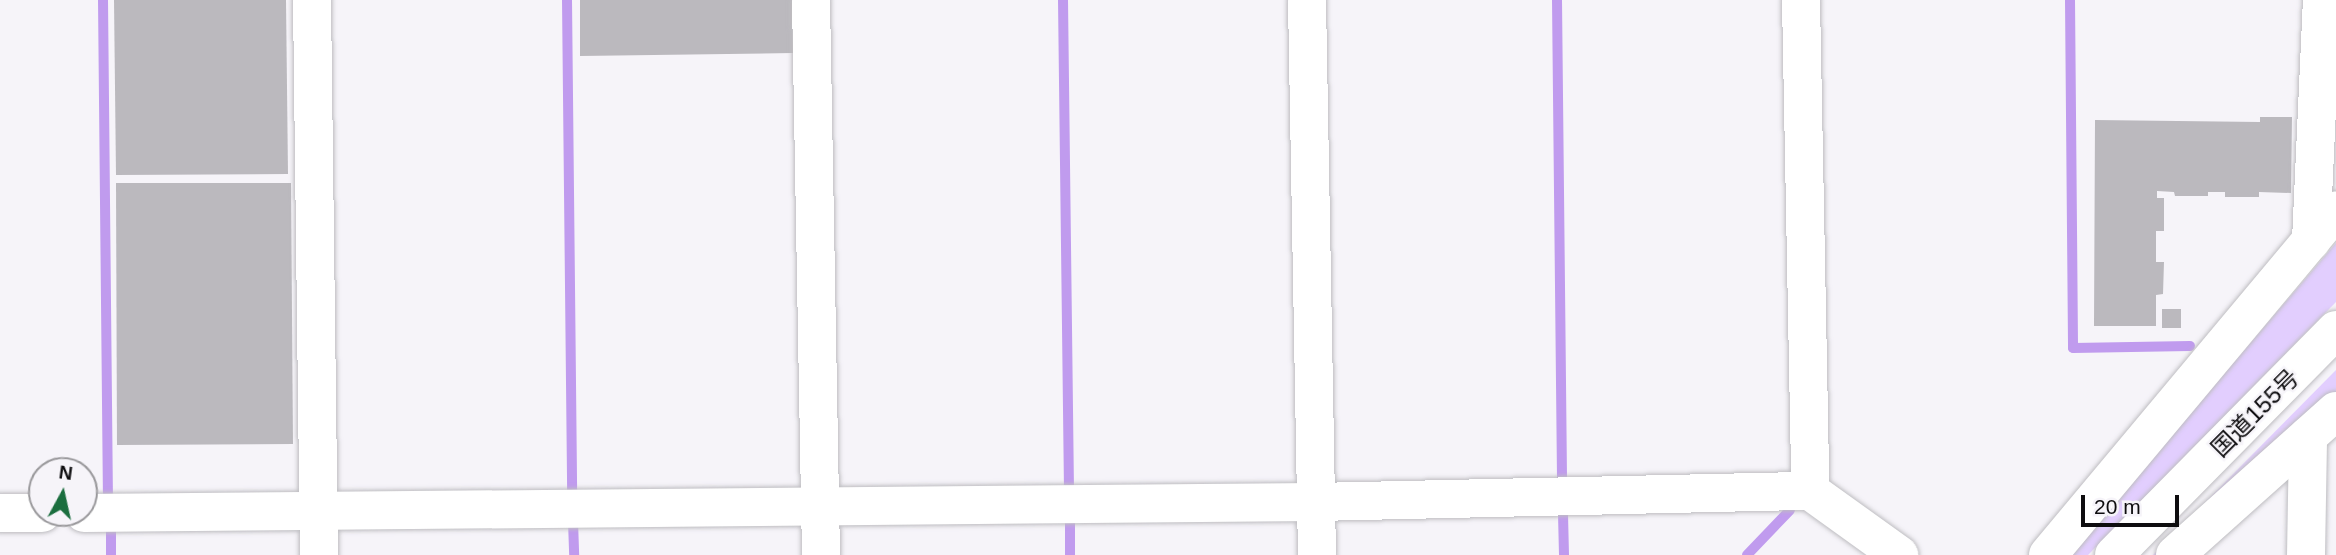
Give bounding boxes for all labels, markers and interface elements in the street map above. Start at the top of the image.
street label: 国道155号 [2205,363,2305,463]
north arrow [28,457,98,527]
text: N [57,461,74,484]
scale bar [2084,482,2182,526]
text: 20 m [2094,495,2141,518]

